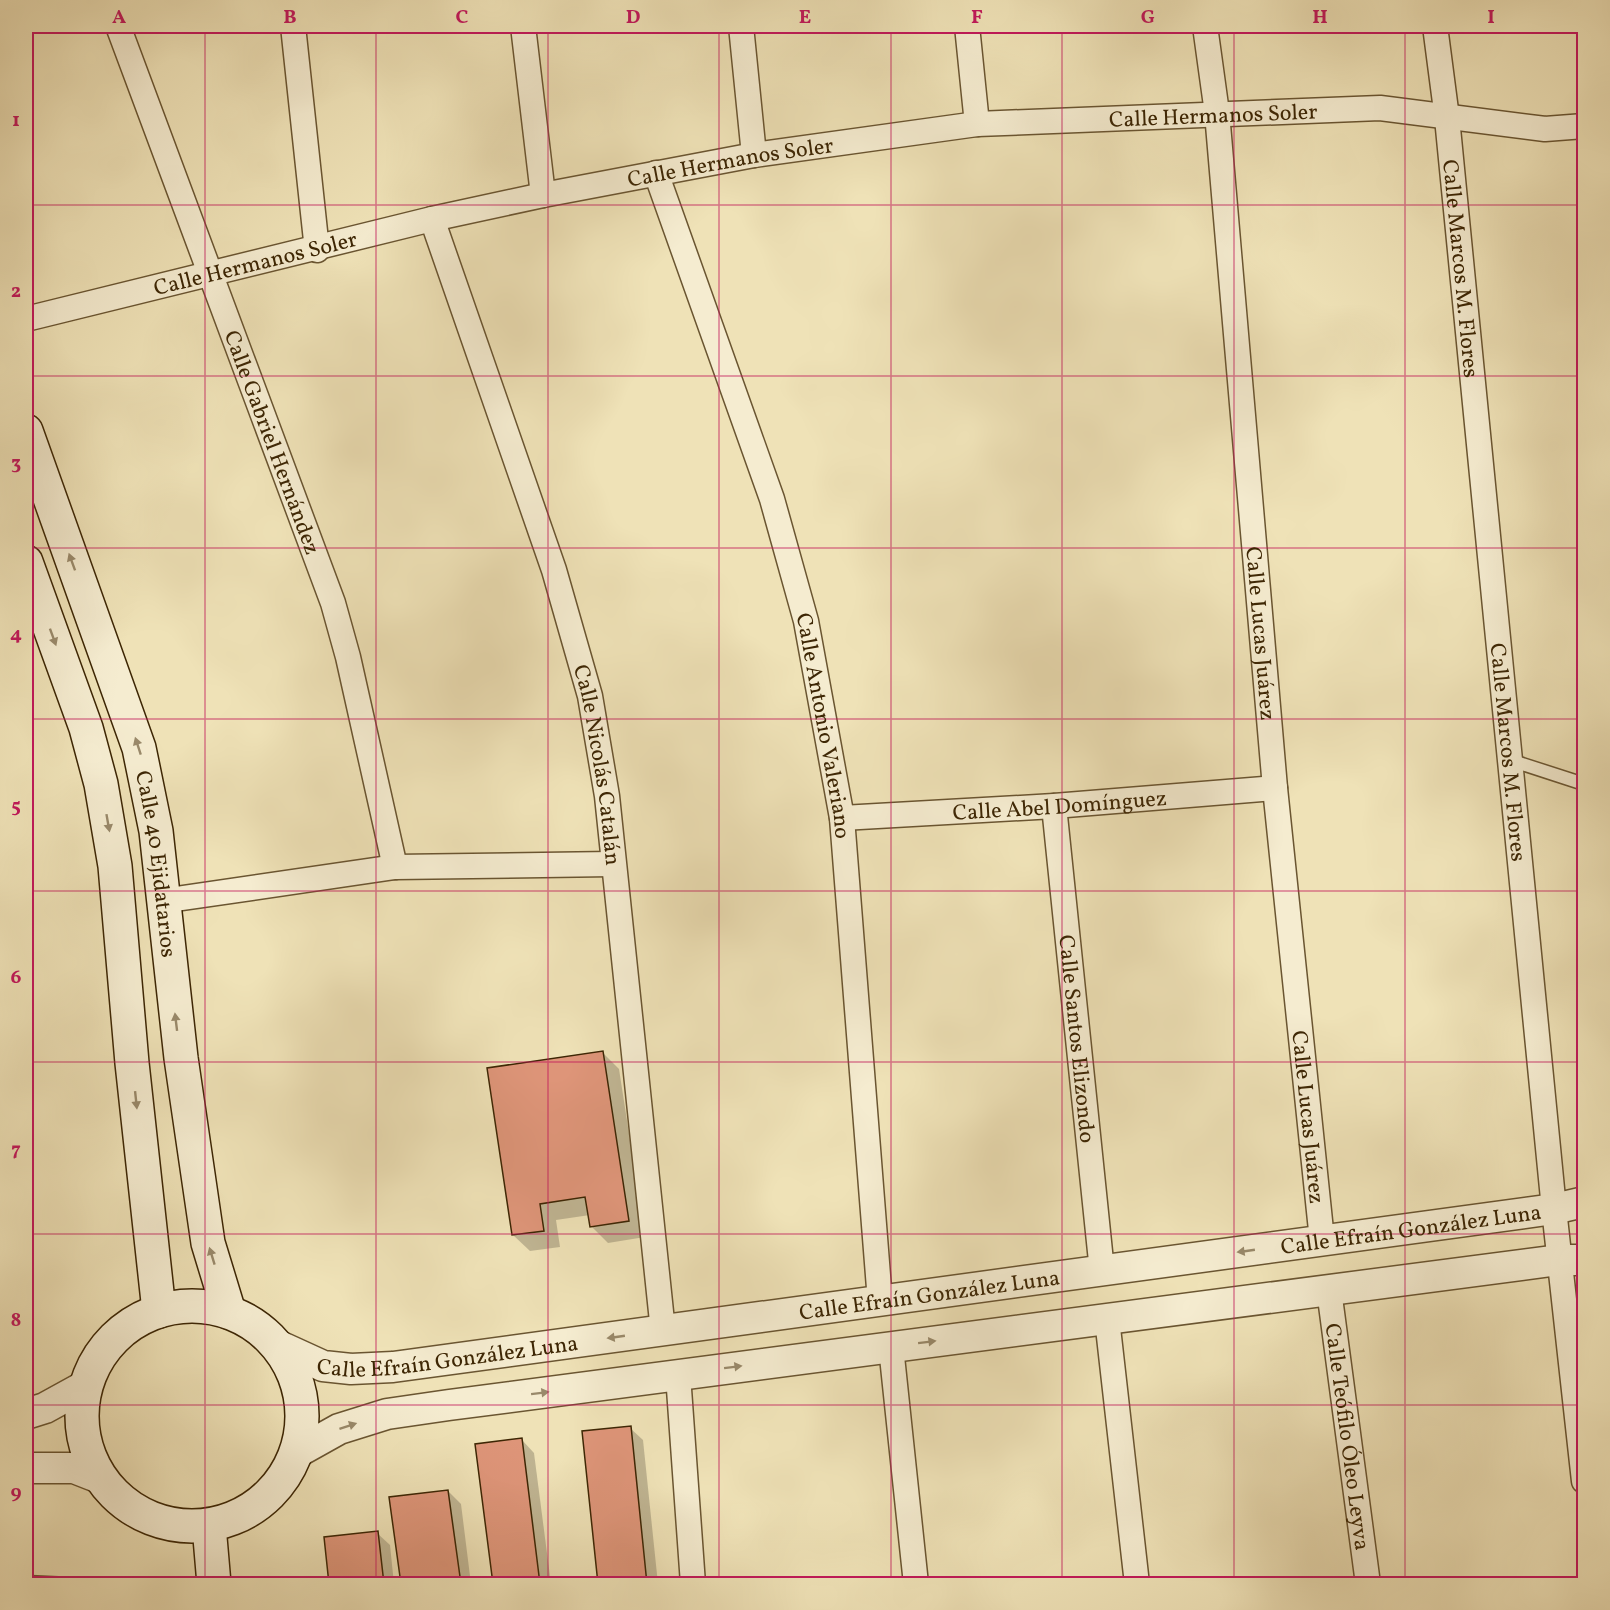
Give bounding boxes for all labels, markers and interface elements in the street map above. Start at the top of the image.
text: A [112,4,126,32]
text: B [283,4,297,32]
text: C [456,4,469,32]
text: D [626,4,640,32]
text: E [799,4,811,32]
text: F [971,4,983,32]
text: G [1141,4,1155,32]
text: H [1312,4,1328,32]
text: I [1487,4,1495,32]
street label: Calle Hermanos Soler [1108,97,1318,137]
text: 1 [12,107,20,135]
street label: Calle Hermanos Soler [625,131,836,197]
street label: Calle Marcos M. Flores [1433,158,1485,379]
street label: Calle Hermanos Soler [151,225,361,305]
text: 2 [11,278,21,306]
street label: Calle Gabriel Hernández [215,326,327,559]
text: 3 [11,450,21,478]
street label: Calle Lucas Juárez [1236,545,1282,722]
one-way arrow [67,553,77,571]
street label: Calle Antonio Valeriano [786,610,857,840]
text: 4 [10,621,22,649]
one-way arrow [48,628,58,646]
street label: Calle Marcos M. Flores [1481,642,1533,863]
street label: Calle Nicolás Catalán [564,661,627,867]
one-way arrow [133,737,142,755]
street label: Calle 40 Ejidatarios [126,768,183,959]
street label: Calle Abel Domínguez [952,784,1168,830]
text: 5 [11,793,21,821]
one-way arrow [104,814,113,833]
street label: Calle Santos Elizondo [1049,933,1102,1145]
text: 6 [11,964,22,992]
one-way arrow [172,1012,181,1031]
street label: Calle Lucas Juárez [1282,1029,1331,1205]
one-way arrow [131,1091,141,1110]
text: 7 [11,1136,21,1164]
street label: Calle Efraín González Luna [1279,1198,1543,1264]
one-way arrow [1236,1246,1255,1255]
one-way arrow [207,1247,216,1265]
street label: Calle Efraín González Luna [797,1263,1062,1330]
text: 8 [11,1307,21,1335]
street label: Calle Teófilo Óleo Leyva [1316,1322,1376,1553]
street label: Calle Efraín González Luna [315,1329,580,1387]
one-way arrow [606,1332,625,1342]
one-way arrow [917,1338,936,1347]
one-way arrow [724,1363,743,1372]
one-way arrow [530,1388,549,1397]
one-way arrow [339,1421,357,1430]
text: 9 [10,1479,22,1507]

